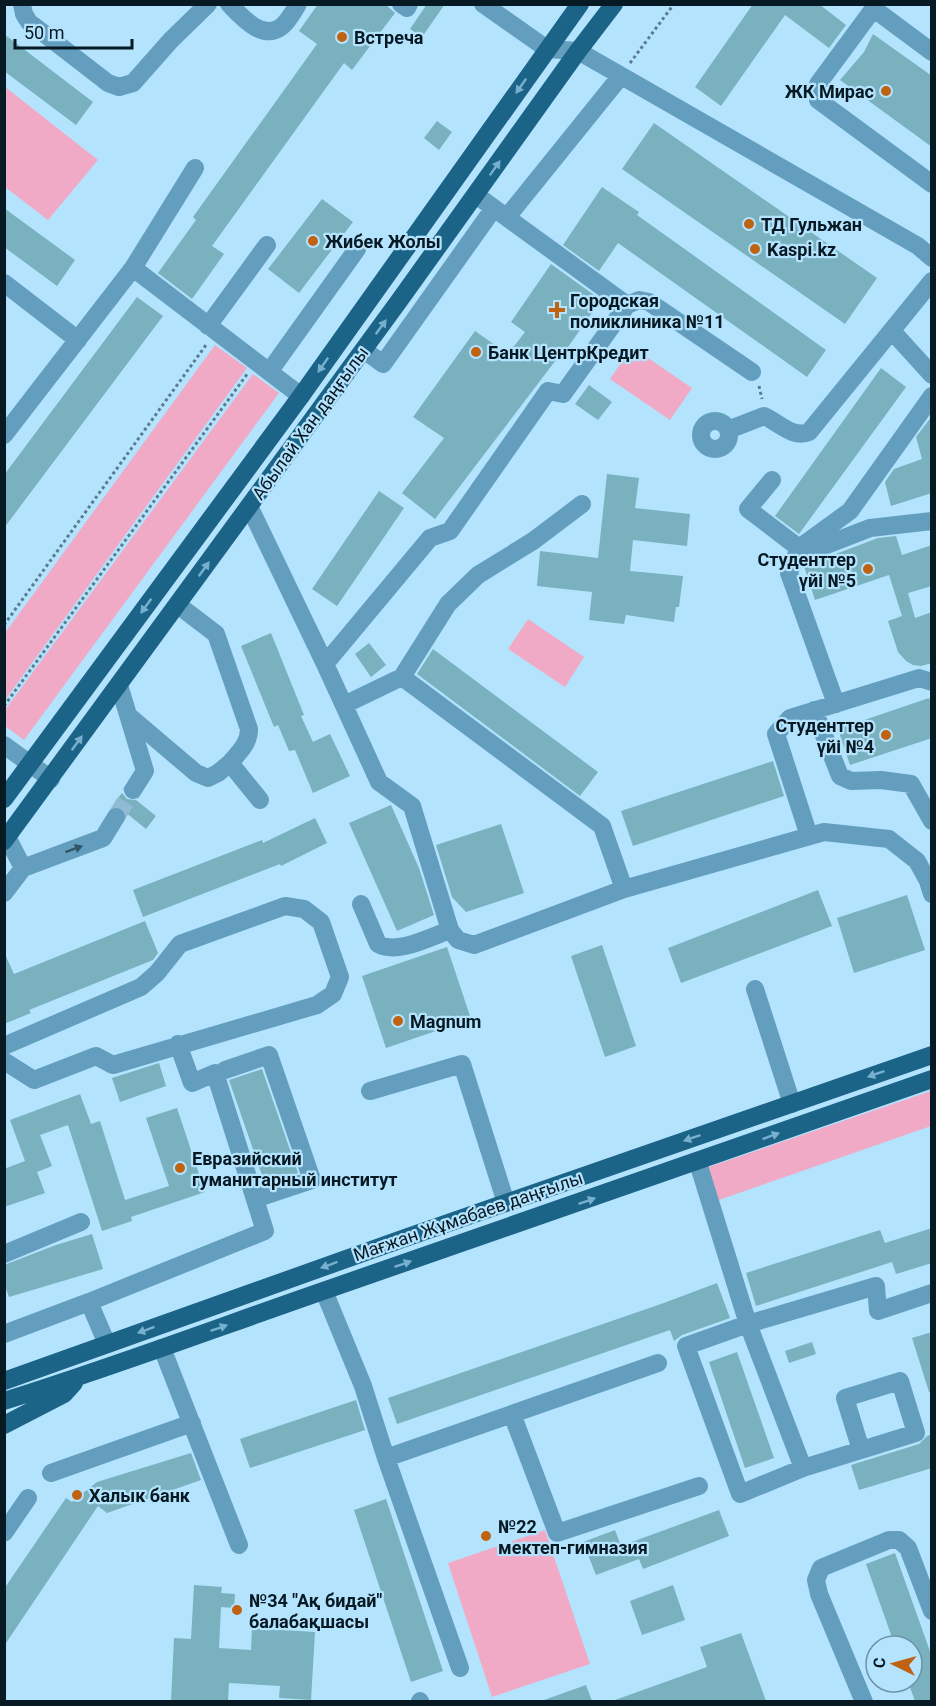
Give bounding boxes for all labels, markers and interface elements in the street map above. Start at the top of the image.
scale bar [15,12,132,50]
text: 50 m [24,22,64,43]
place label: Встреча [354,27,424,48]
marker: Встреча [335,30,349,44]
one-way arrow [515,77,527,93]
place label: ЖК Мирас [785,81,874,102]
marker: ЖК Мирас [879,84,893,98]
one-way arrow [489,161,501,177]
place label: ТД Гульжан [761,214,862,235]
marker: ТД Гульжан [742,217,756,231]
place label: Жибек Жолы [325,231,441,252]
marker: Жибек Жолы [306,234,320,248]
place label: Kaspi.kz [767,239,836,260]
marker: Kaspi.kz [748,242,762,256]
place label: Городская поликлиника №11 [570,290,725,332]
marker: Городская поликлиника №11 [548,301,566,319]
one-way arrow [375,319,387,335]
street label: Абылай Хан даңғылы [247,342,373,504]
place label: Банк ЦентрКредит [488,342,649,363]
marker: Банк ЦентрКредит [469,345,483,359]
one-way arrow [317,356,329,372]
place label: Студенттер үйі №5 [758,549,856,591]
one-way arrow [198,561,210,577]
marker: Студенттер үйі №5 [861,562,875,576]
one-way arrow [140,598,152,614]
place label: Студенттер үйі №4 [776,715,874,757]
marker: Студенттер үйі №4 [879,728,893,742]
one-way arrow [71,736,83,752]
one-way arrow [66,843,84,853]
place label: Magnum [410,1011,481,1032]
marker: Magnum [391,1014,405,1028]
one-way arrow [867,1070,885,1080]
one-way arrow [763,1131,781,1141]
one-way arrow [683,1134,701,1144]
place label: Евразийский гуманитарный институт [192,1148,398,1190]
marker: Евразийский гуманитарный институт [173,1161,187,1175]
street label: Мағжан Жұмабаев даңғылы [350,1167,586,1265]
one-way arrow [578,1196,596,1205]
one-way arrow [394,1259,412,1268]
one-way arrow [320,1260,338,1270]
one-way arrow [210,1322,228,1332]
one-way arrow [137,1326,155,1336]
place label: Халык банк [89,1485,191,1506]
marker: Халык банк [70,1488,84,1502]
place label: №22 мектеп-гимназия [498,1516,648,1558]
marker: №22 мектеп-гимназия [479,1529,493,1543]
place label: №34 "Ақ бидай" балабақшасы [249,1590,383,1632]
marker: №34 "Ақ бидай" балабақшасы [230,1603,244,1617]
north arrow [864,1634,924,1694]
text: С [870,1657,889,1669]

